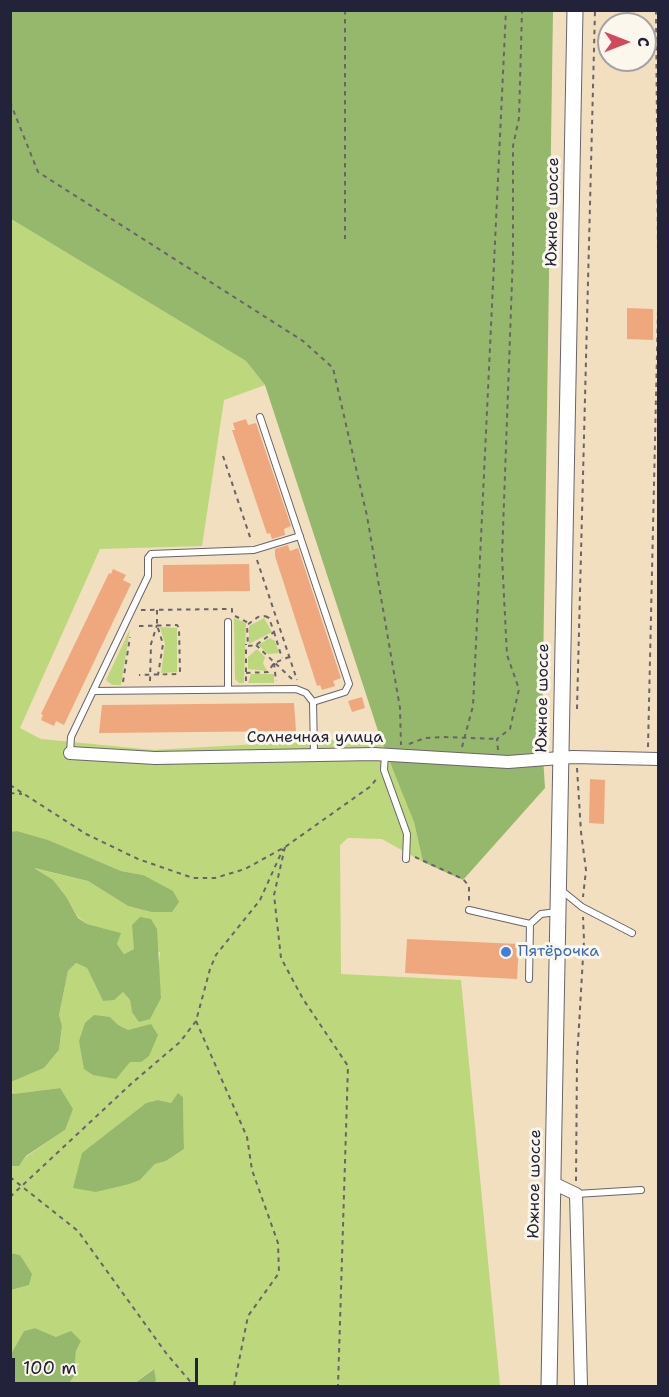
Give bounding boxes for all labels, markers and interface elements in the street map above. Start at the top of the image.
north arrow [597,12,657,72]
text: С [633,37,654,47]
street label: Южное шоссе [542,157,564,267]
street label: Южное шоссе [532,643,554,753]
street label: Солнечная улица [247,728,383,748]
place label: Пятёрочка [518,942,599,962]
marker: Пятёрочка [499,945,513,959]
street label: Южное шоссе [524,1129,546,1239]
scale bar [15,1346,201,1384]
text: 100 m [23,1356,77,1380]

